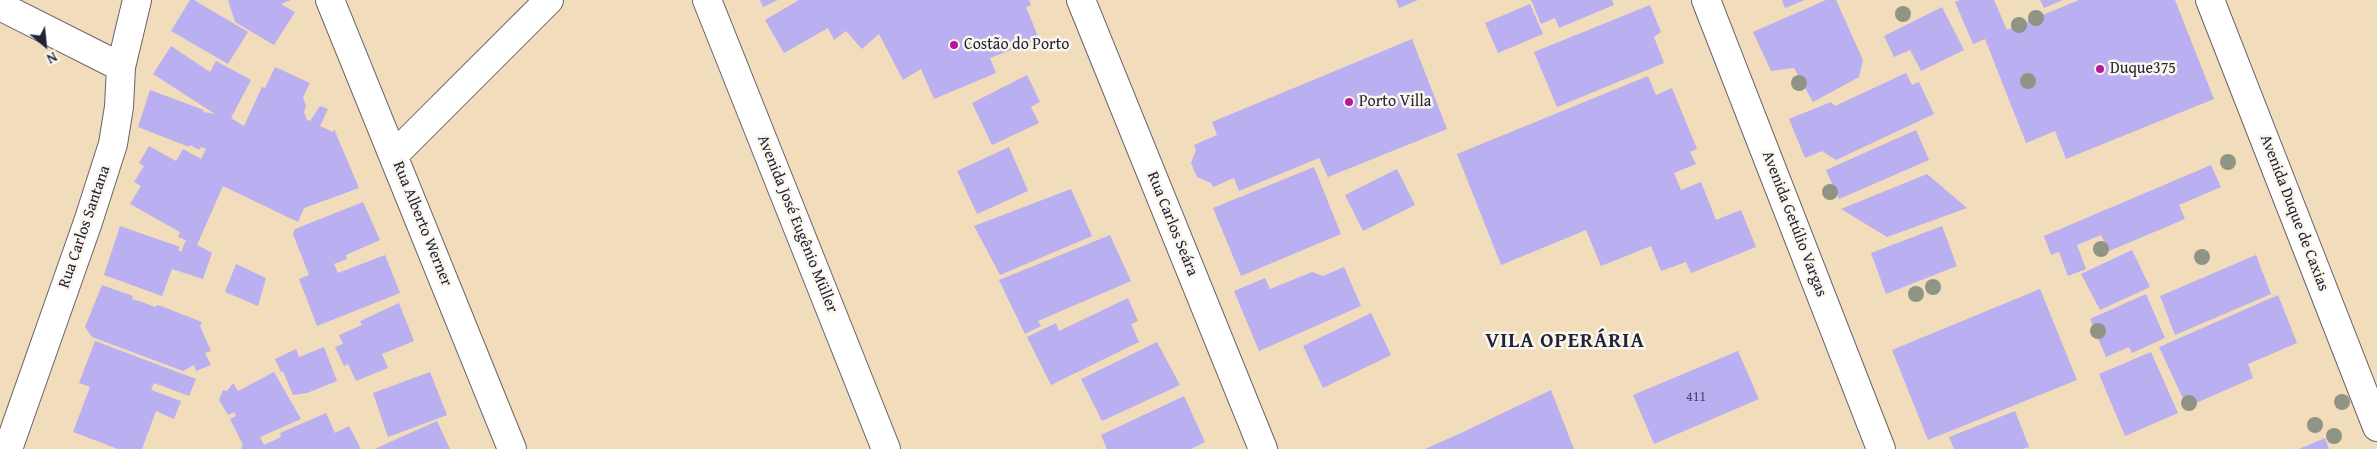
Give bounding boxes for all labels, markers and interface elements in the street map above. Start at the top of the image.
north arrow [20,20,70,70]
place label: Costão do Porto [964,35,1070,55]
marker: Costão do Porto [948,39,960,51]
text: N [43,47,61,69]
place label: Duque375 [2110,59,2176,79]
marker: Duque375 [2094,63,2106,75]
place label: Porto Villa [1359,92,1431,112]
marker: Porto Villa [1343,96,1355,108]
street label: Avenida José Eugênio Müller [753,132,841,316]
street label: Avenida Duque de Caxias [2255,132,2333,294]
street label: Avenida Getúlio Vargas [1757,148,1831,300]
street label: Rua Alberto Werner [388,159,456,289]
street label: Rua Carlos Santana [55,163,115,291]
street label: Rua Carlos Seára [1142,169,1202,279]
district label: VILA OPERÁRIA [1484,329,1646,355]
house number: 411 [1686,389,1706,405]

